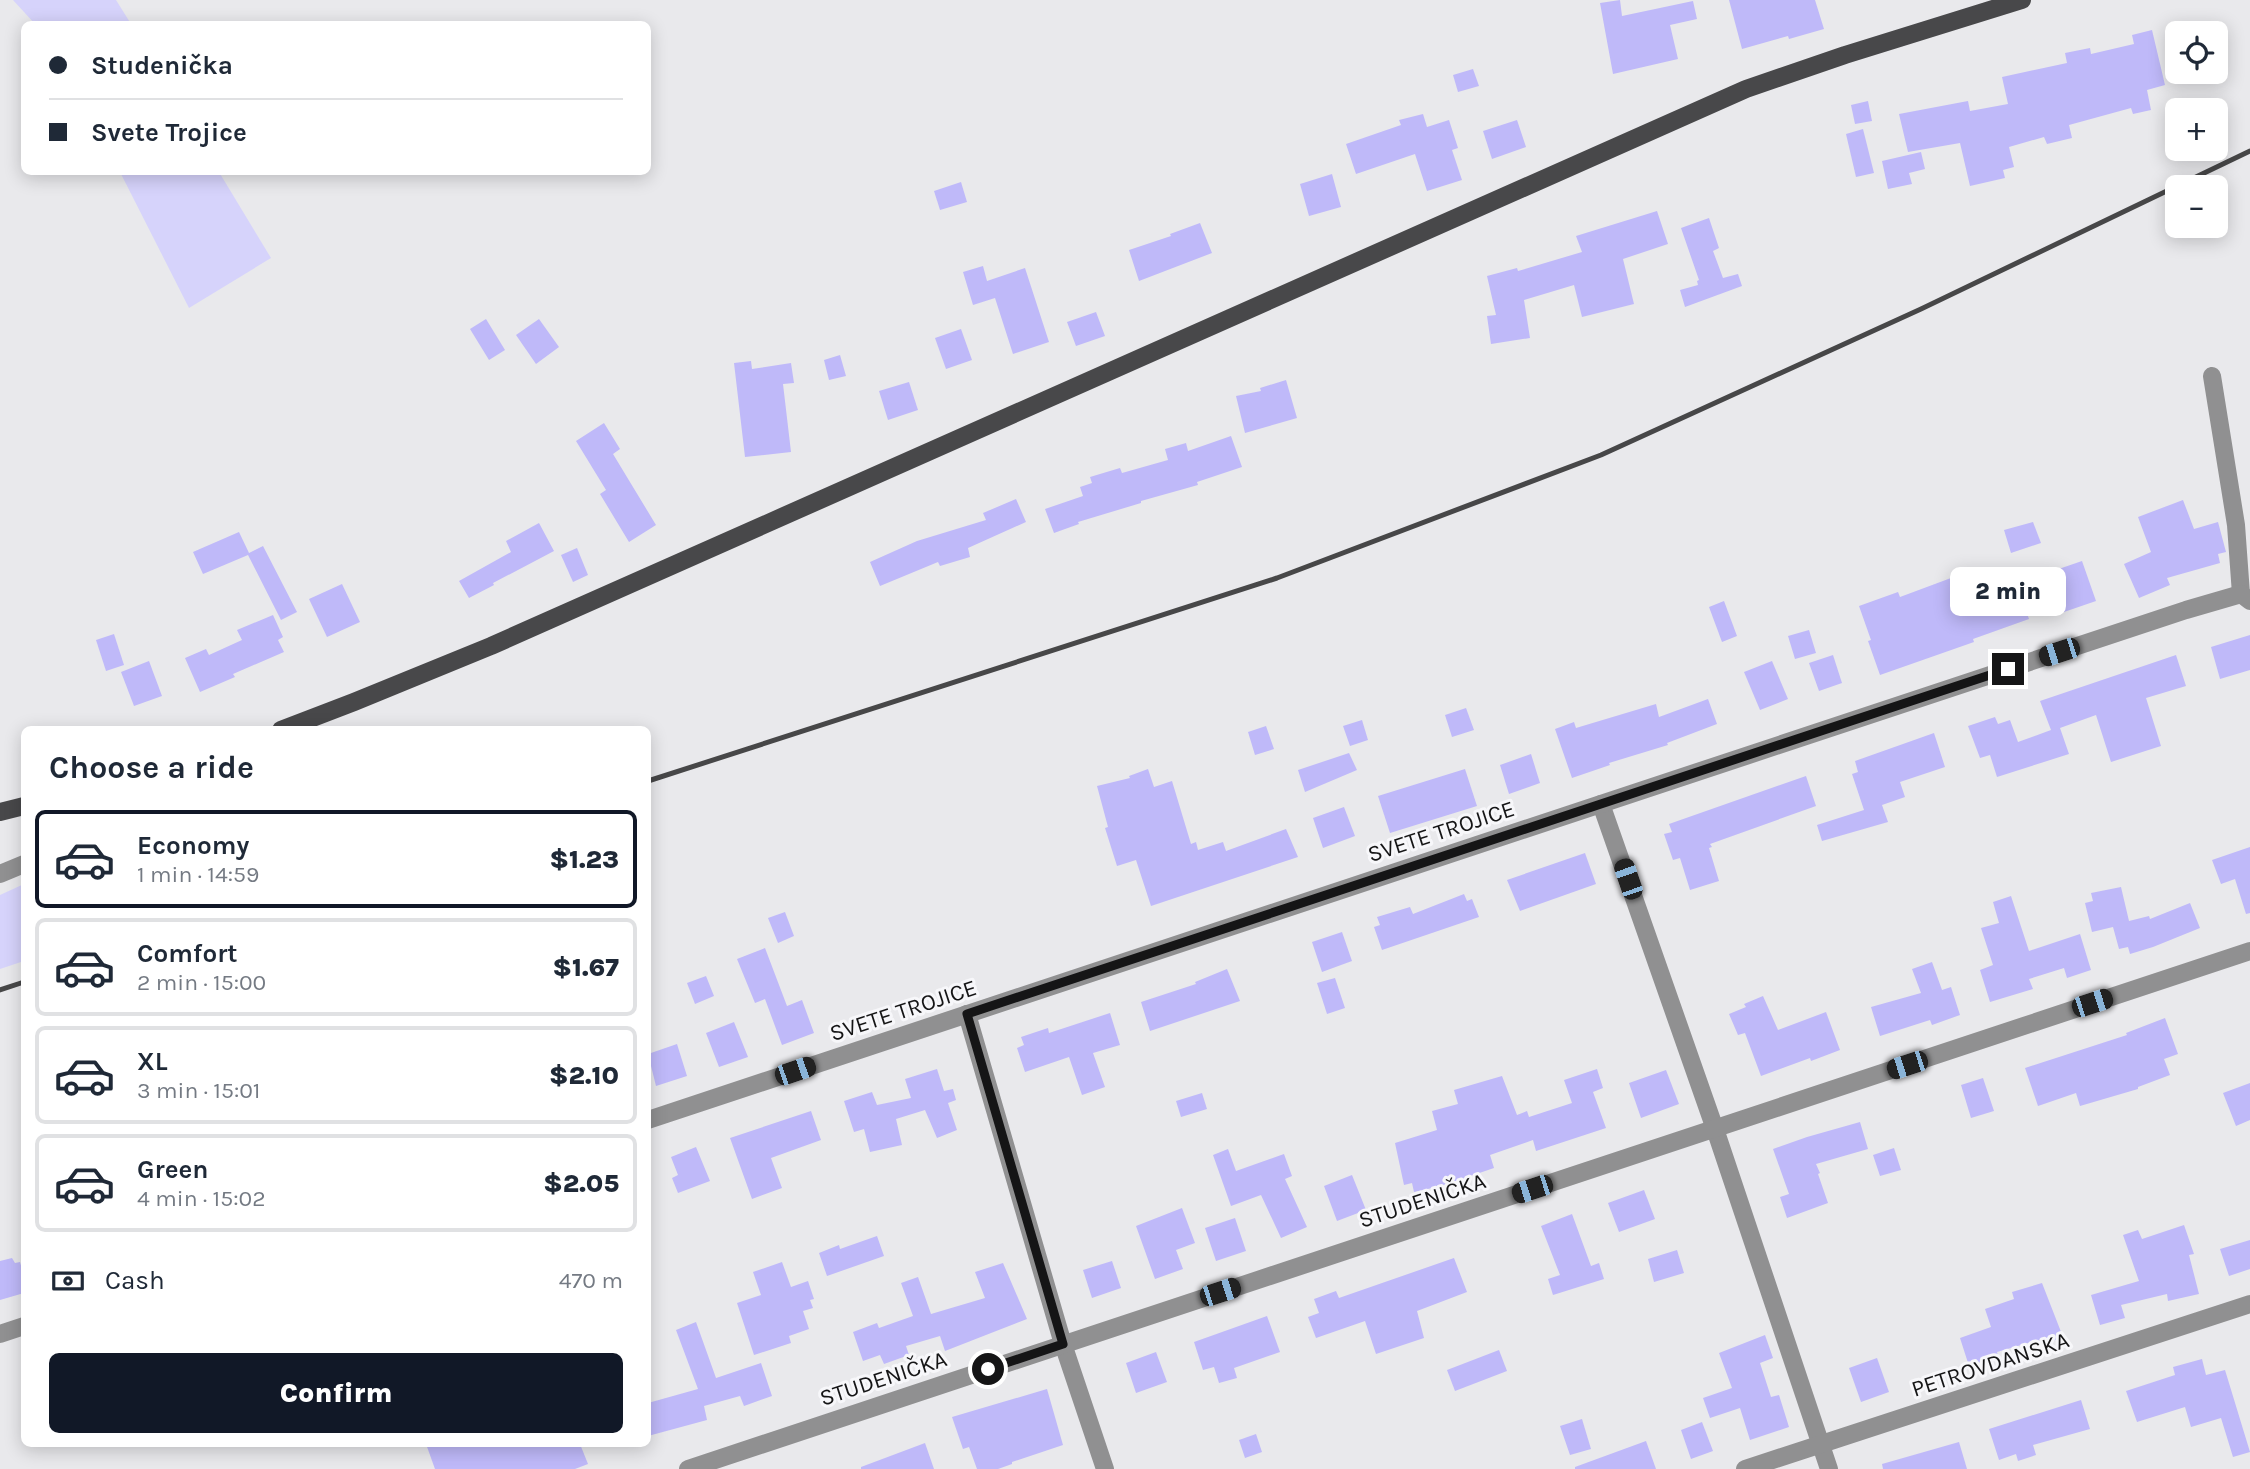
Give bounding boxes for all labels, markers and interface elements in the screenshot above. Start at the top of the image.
map controls [2165,21,2228,238]
button: locate [2165,21,2228,84]
text: Studenička [91,50,233,81]
button: + [2165,98,2228,161]
text: Svete Trojice [91,117,247,148]
button: − [2165,175,2228,238]
callout: 2 min [1950,568,2066,616]
text: 2 min [1975,578,2041,605]
car [2036,636,2083,668]
route end [1992,653,2024,685]
text: Choose a ride [49,749,254,786]
street label: SVETE TROJICE [1364,795,1518,868]
icon: car [53,828,116,891]
text: Economy [137,830,249,861]
text: $1.23 [549,844,619,875]
car [1612,856,1645,902]
text: 1 min · 14:59 [137,861,259,888]
icon: car [53,936,116,999]
text: Comfort [137,938,238,969]
text: $1.67 [552,952,619,983]
text: 2 min · 15:00 [137,969,266,996]
street label: SVETE TROJICE [826,974,980,1047]
car [2069,987,2116,1019]
icon: car [53,1044,116,1107]
text: XL [137,1046,168,1077]
car [1884,1049,1931,1081]
car [772,1054,819,1088]
text: $2.10 [549,1060,619,1091]
text: 3 min · 15:01 [137,1077,260,1104]
icon: car [53,1152,116,1215]
text: Green [137,1154,209,1185]
street label: STUDENIČKA [1355,1167,1489,1234]
text: $2.05 [543,1168,619,1199]
car [1509,1173,1556,1205]
text: 4 min · 15:02 [137,1185,265,1212]
icon: cash [49,1262,87,1300]
text: Cash [105,1265,165,1296]
text: 470 m [559,1267,623,1294]
car [1197,1276,1244,1308]
street label: PETROVDANSKA [1908,1326,2072,1403]
street label: STUDENIČKA [816,1345,950,1412]
button: Confirm [49,1353,623,1433]
route start [972,1353,1004,1385]

